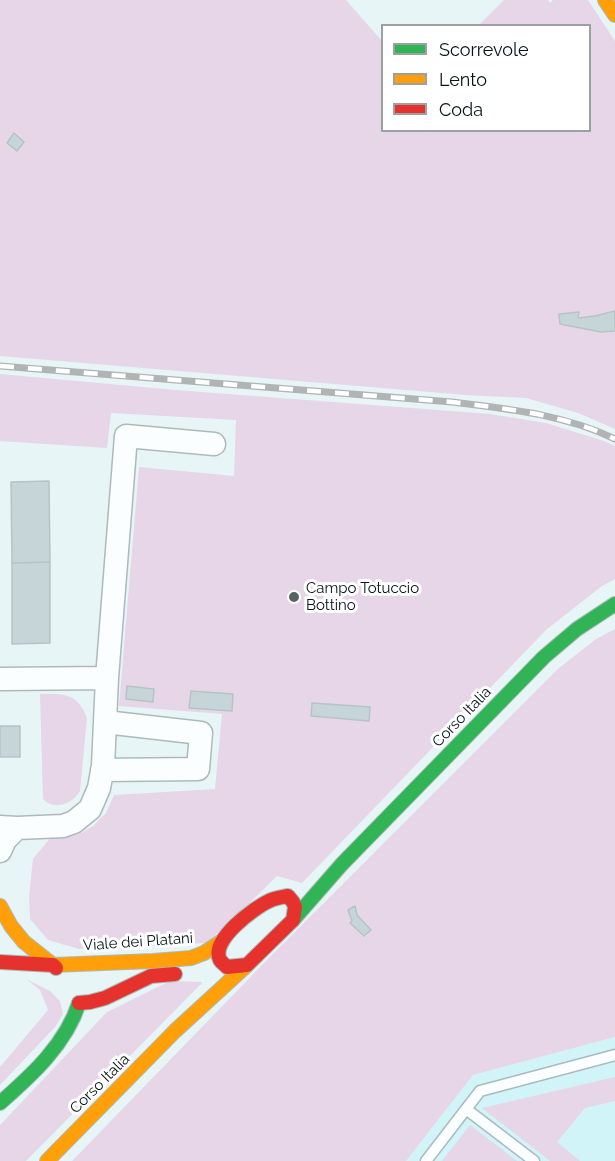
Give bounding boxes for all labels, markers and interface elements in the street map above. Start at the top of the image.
legend [381,24,591,132]
text: Scorrevole [439,39,529,60]
text: Lento [439,69,487,90]
text: Coda [439,99,483,120]
place label: Campo Totuccio Bottino [306,579,419,614]
marker: Campo Totuccio Bottino [287,590,301,604]
street label: Corso Italia [429,683,495,751]
street label: Viale dei Platani [82,929,194,955]
street label: Corso Italia [66,1050,134,1118]

